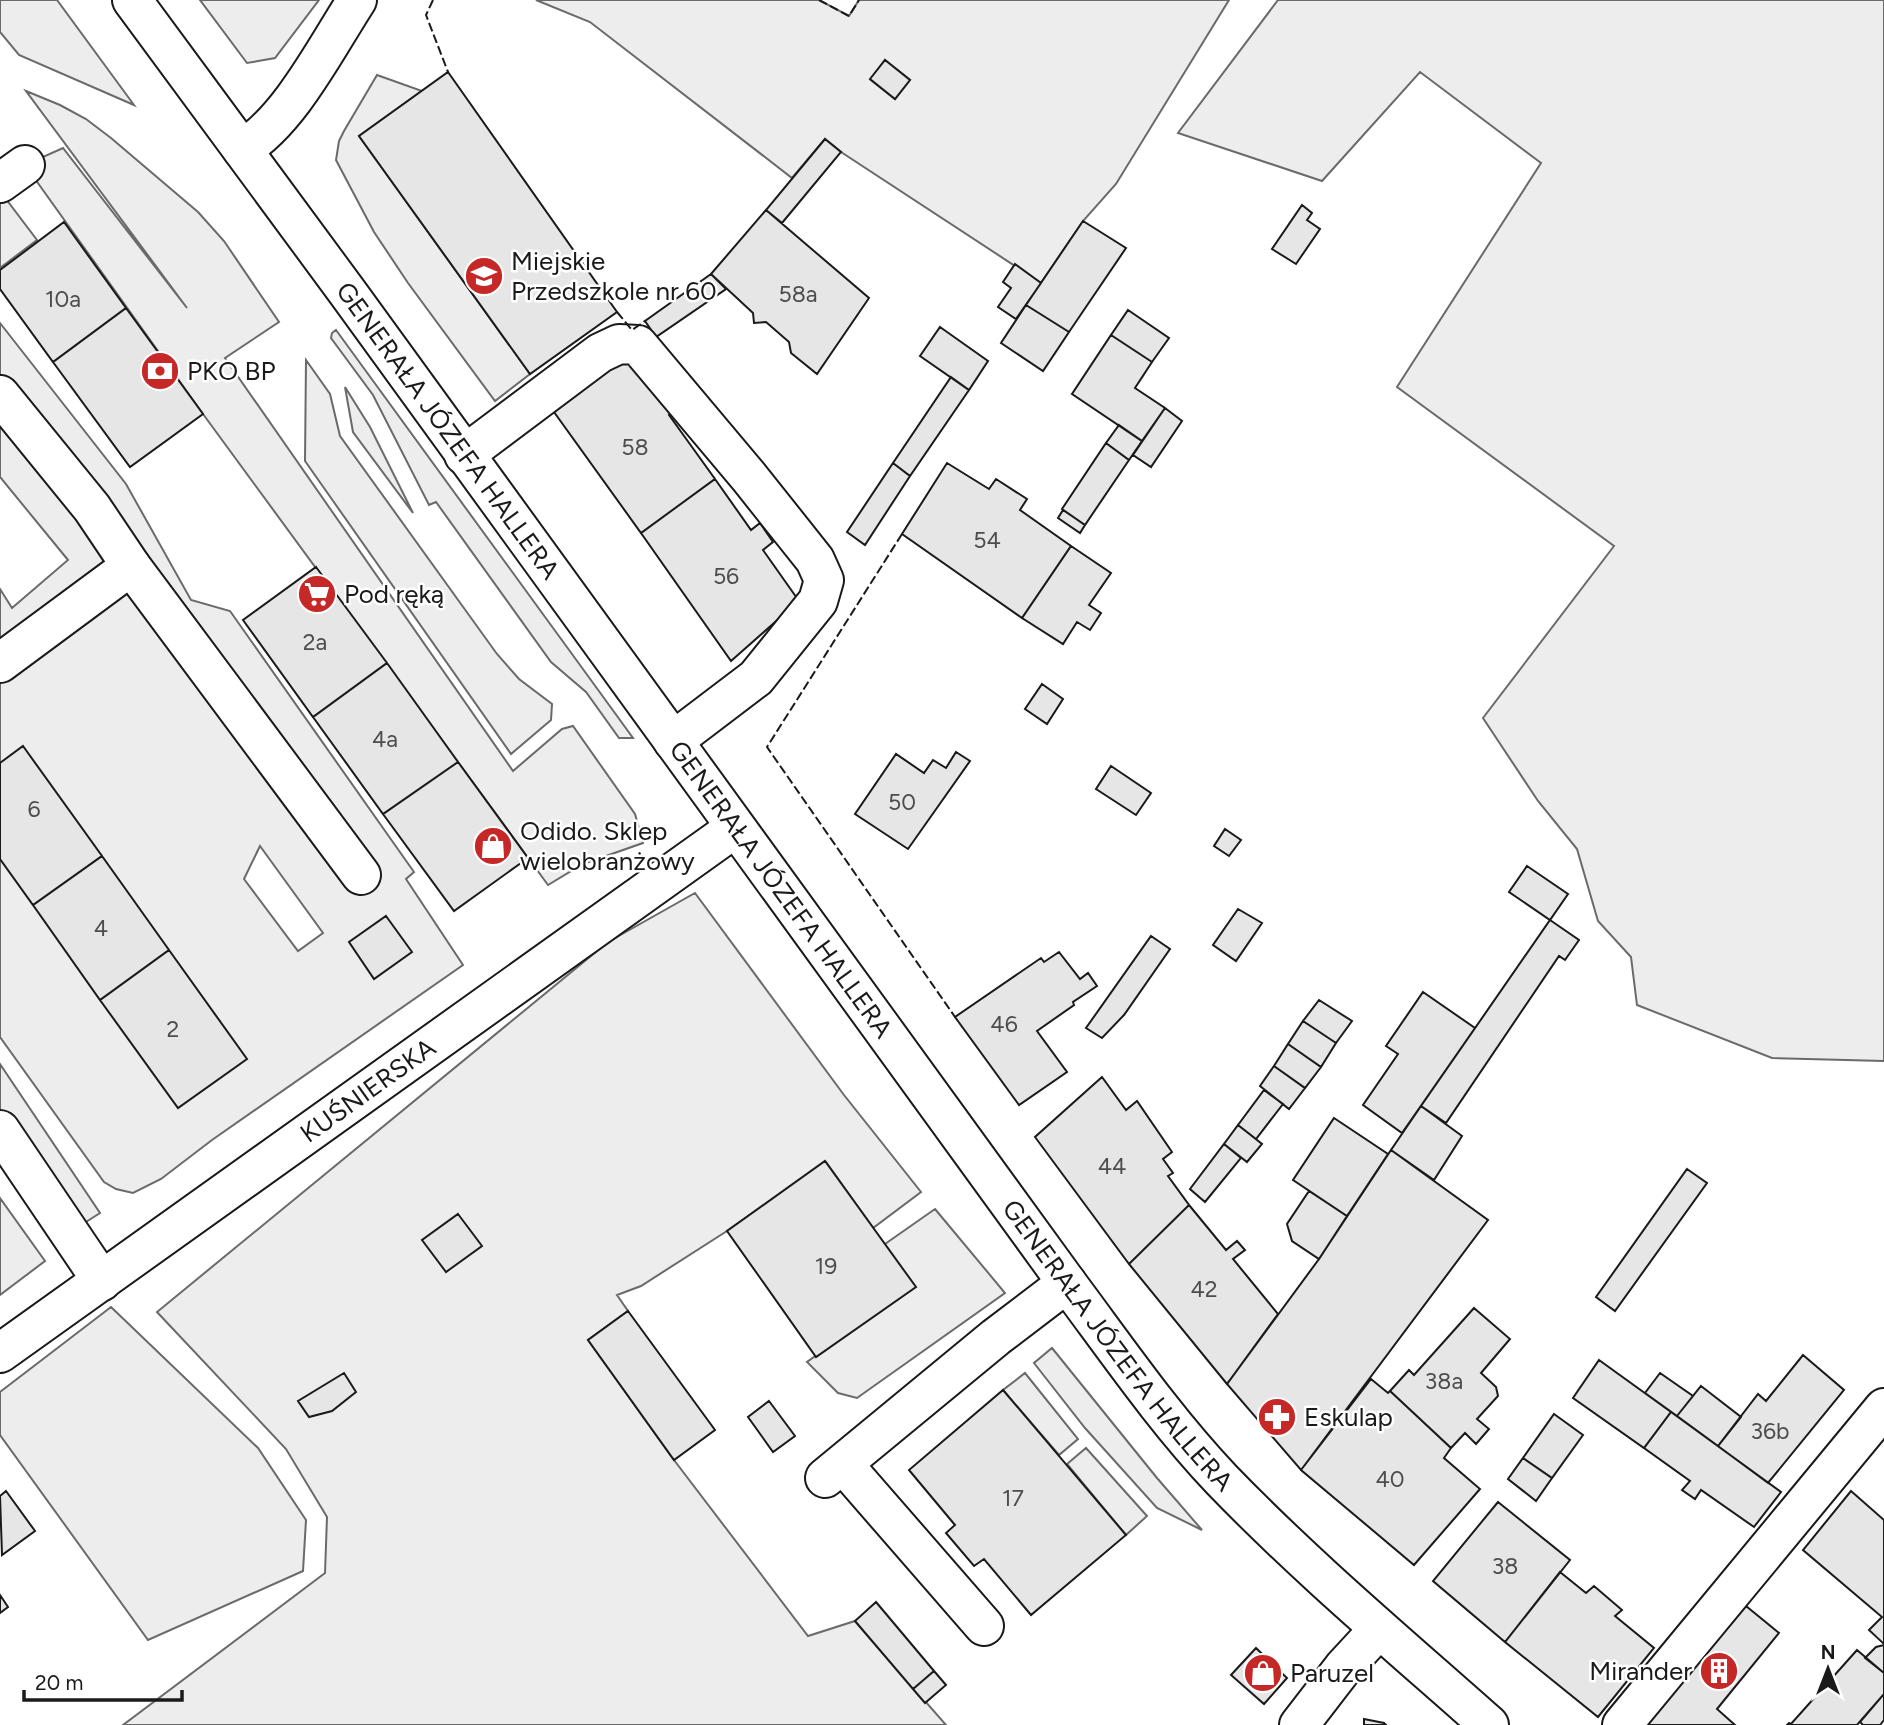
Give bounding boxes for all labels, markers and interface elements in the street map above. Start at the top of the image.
place label: Miejskie Przedszkole nr 60 [511,245,717,307]
school or university icon: Miejskie Przedszkole nr 60 [463,255,505,297]
street label: GENERAŁA JÓZEFA HALLERA [329,276,567,586]
house number: 58a [778,280,818,308]
house number: 10a [45,285,81,313]
bank icon: PKO BP [139,350,181,392]
place label: PKO BP [187,355,275,387]
house number: 58 [621,433,649,461]
house number: 54 [973,526,1001,554]
house number: 56 [713,562,739,590]
supermarket icon: Pod ręką [296,573,338,615]
place label: Pod ręką [344,578,444,610]
house number: 2a [303,628,327,656]
house number: 4a [372,725,398,753]
street label: GENERAŁA JÓZEFA HALLERA [662,734,900,1045]
house number: 50 [888,788,916,816]
house number: 6 [27,795,41,823]
place label: Odido. Sklep wielobranżowy [520,815,695,877]
shop icon: Odido. Sklep wielobranżowy [472,825,514,867]
house number: 4 [94,914,108,942]
house number: 46 [990,1010,1018,1038]
house number: 2 [167,1015,179,1043]
street label: KUŚNIERSKA [294,1031,442,1149]
house number: 44 [1098,1152,1126,1180]
street label: GENERAŁA JÓZEFA HALLERA [996,1193,1240,1498]
house number: 19 [815,1252,837,1280]
house number: 42 [1190,1275,1218,1303]
house number: 38a [1425,1367,1463,1395]
pharmacy icon: Eskulap [1256,1396,1298,1438]
place label: Eskulap [1304,1401,1393,1433]
house number: 36b [1750,1417,1790,1445]
house number: 40 [1375,1465,1405,1493]
house number: 17 [1002,1484,1024,1512]
house number: 38 [1492,1552,1518,1580]
north arrow [1793,1634,1863,1704]
text: N [1821,1641,1835,1664]
building icon: Mirander [1698,1650,1740,1692]
shop icon: Paruzel [1242,1652,1284,1694]
place label: Mirander [1589,1655,1692,1687]
place label: Paruzel [1290,1657,1374,1689]
scale bar [24,1658,182,1702]
text: 20 m [35,1670,83,1695]

